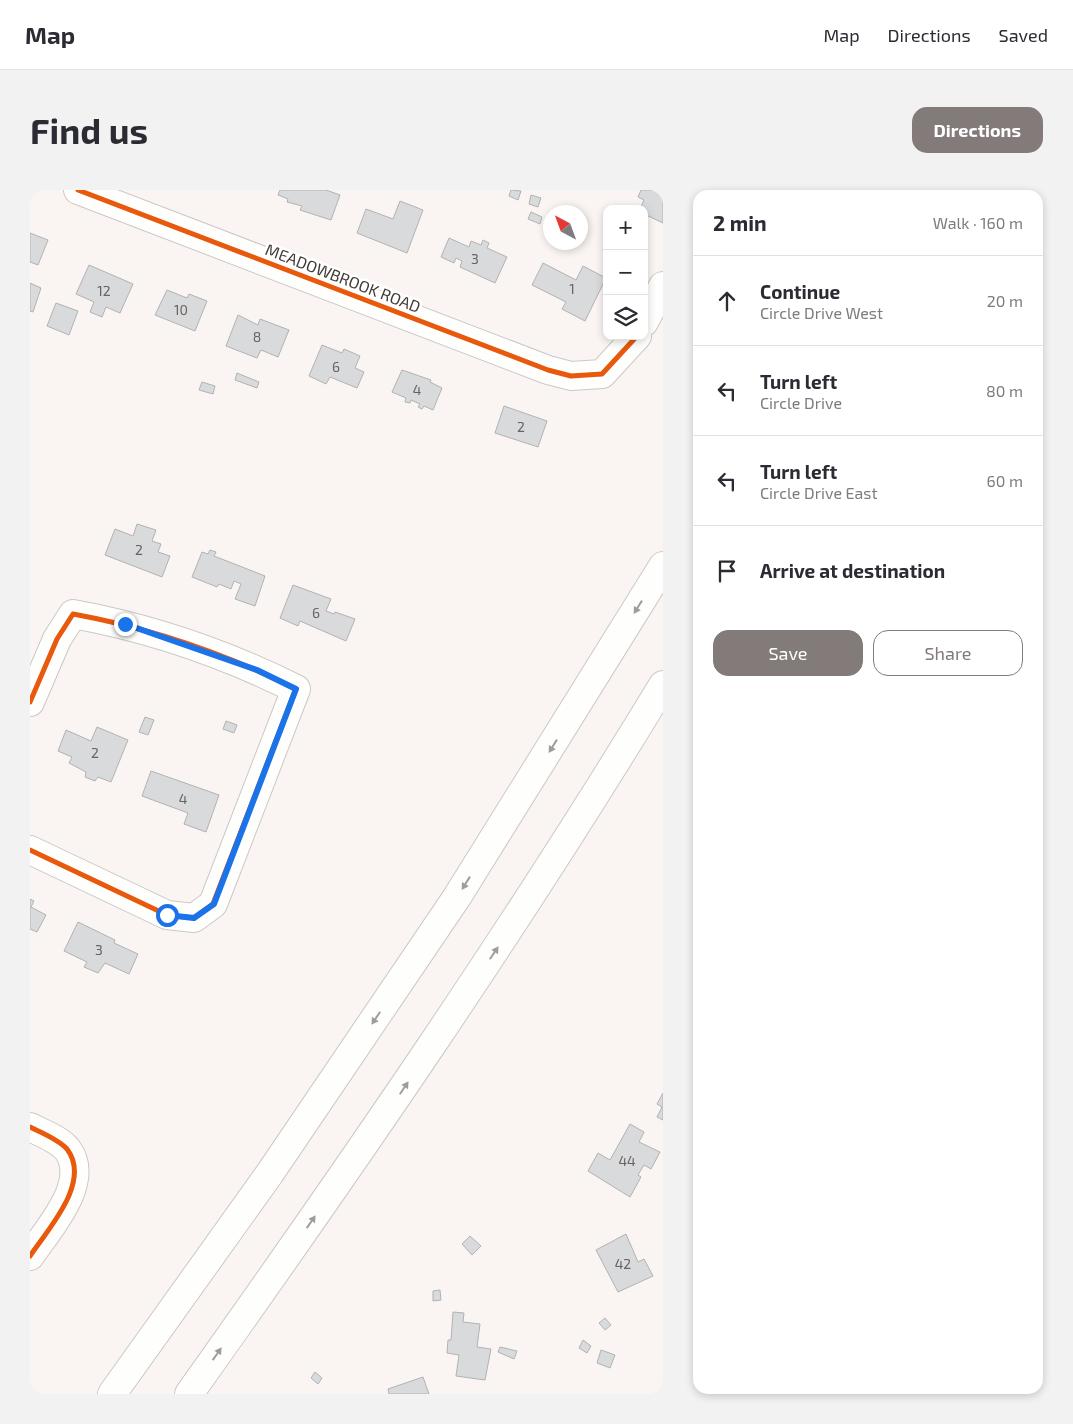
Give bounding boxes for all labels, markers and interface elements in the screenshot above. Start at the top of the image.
text: Map [25,20,75,49]
text: Map [823,24,860,46]
text: Directions [888,24,971,46]
text: Saved [999,24,1048,46]
button: Directions [912,107,1043,153]
text: Find us [30,109,148,151]
north arrow [543,205,588,250]
map controls [603,205,648,340]
button: + [603,205,648,250]
text: 2 min [713,210,767,235]
text: Walk · 160 m [933,213,1023,232]
street label: MEADOWBROOK ROAD [263,239,423,316]
house number: 3 [471,250,479,267]
button: − [603,250,648,295]
house number: 1 [569,280,575,297]
text: Continue [760,280,840,303]
house number: 12 [97,282,111,299]
icon: ahead [713,287,741,315]
text: 20 m [987,291,1023,310]
button: layers [603,295,648,340]
house number: 10 [174,301,188,318]
text: Circle Drive West [760,303,883,322]
house number: 8 [253,328,261,345]
house number: 6 [332,358,340,375]
text: Turn left [760,370,837,393]
icon: left [713,377,741,405]
house number: 4 [413,381,421,398]
text: 80 m [986,381,1023,400]
text: Circle Drive [760,393,842,412]
house number: 2 [517,418,525,435]
text: Turn left [760,460,837,483]
icon: left [713,467,741,495]
text: 60 m [987,471,1023,490]
text: Circle Drive East [760,483,878,502]
house number: 2 [135,541,143,558]
icon: arrive [713,557,741,585]
text: Arrive at destination [760,559,945,582]
one-way arrow [633,601,642,614]
house number: 6 [312,604,320,621]
route end [114,613,137,636]
button: Save [713,630,863,676]
button: Share [873,630,1023,676]
one-way arrow [548,739,557,752]
house number: 2 [91,744,99,761]
house number: 4 [179,790,187,807]
one-way arrow [461,877,470,890]
route start [156,904,179,927]
house number: 3 [95,941,103,958]
one-way arrow [489,947,499,960]
one-way arrow [371,1012,381,1025]
one-way arrow [399,1081,409,1095]
house number: 44 [618,1152,636,1169]
one-way arrow [306,1215,316,1229]
house number: 42 [615,1255,631,1272]
one-way arrow [212,1347,222,1361]

